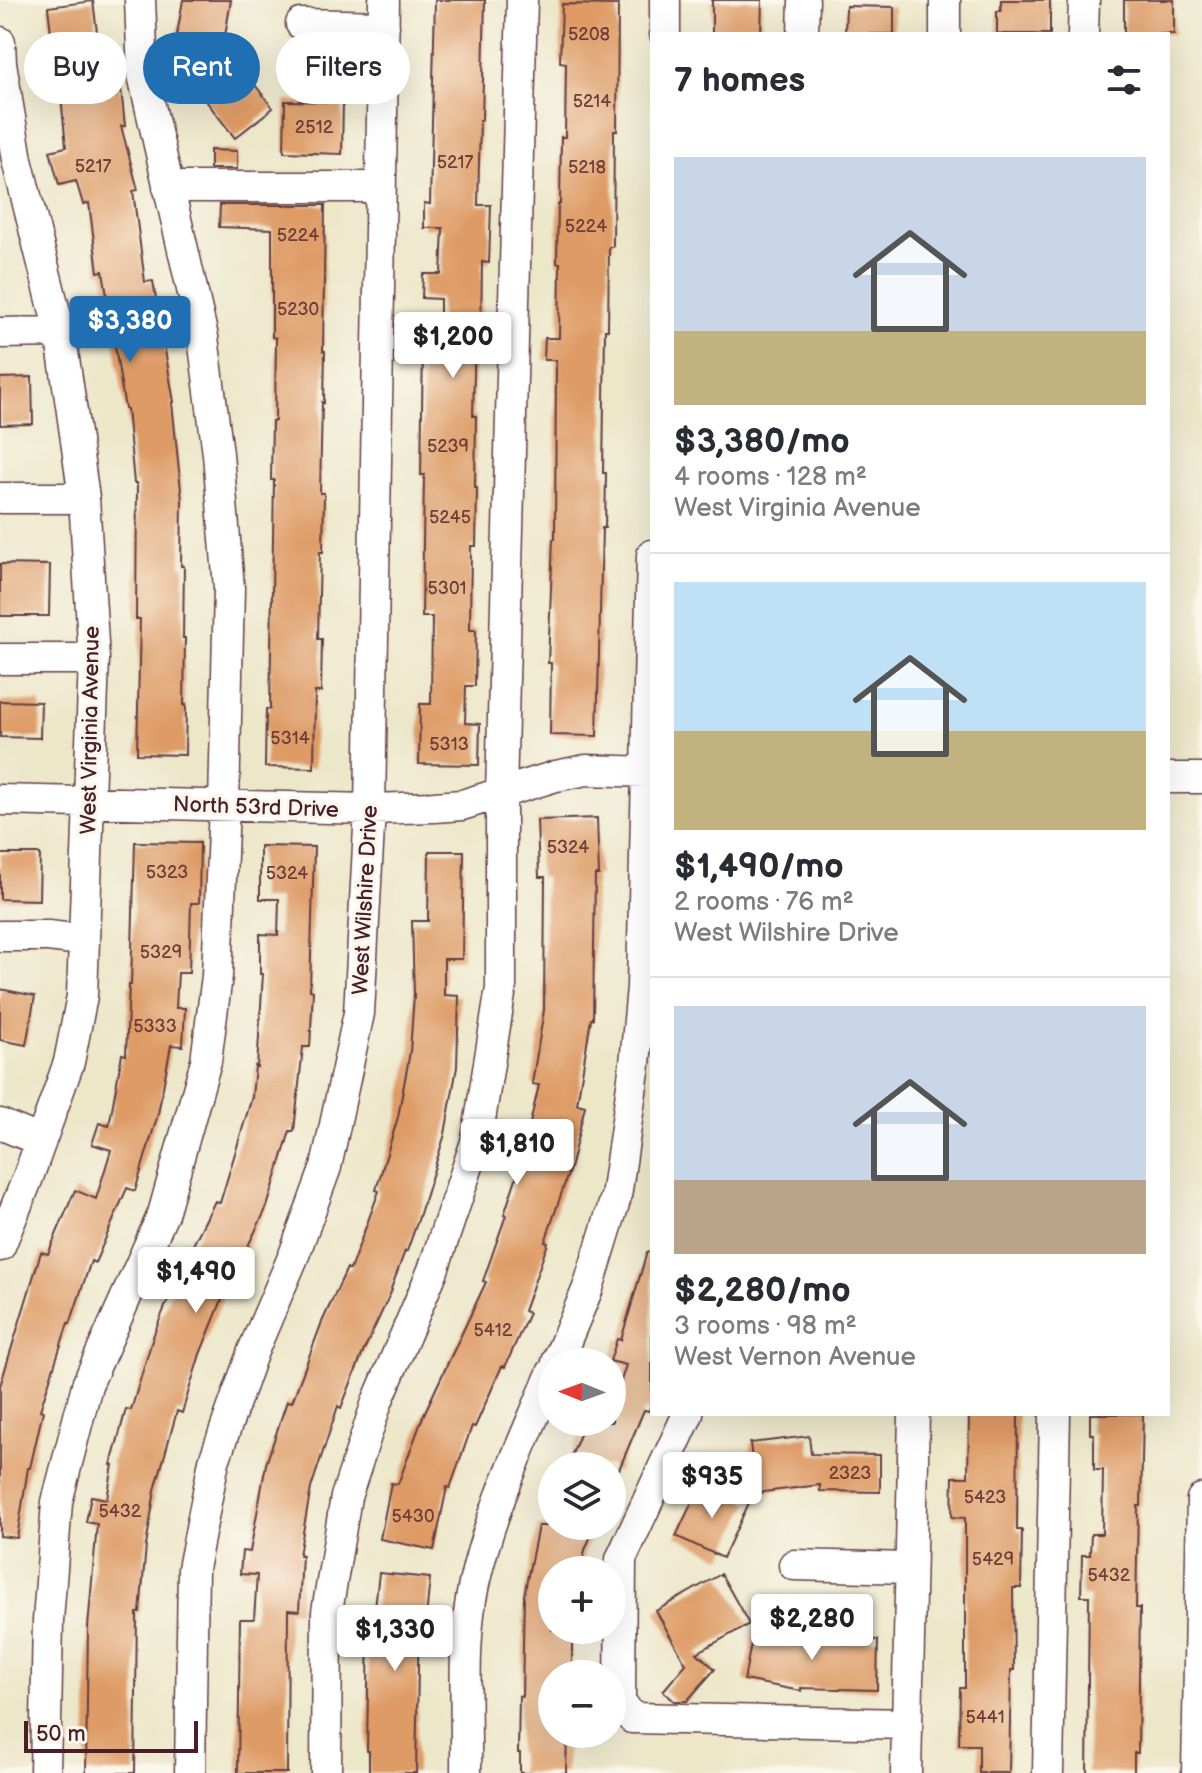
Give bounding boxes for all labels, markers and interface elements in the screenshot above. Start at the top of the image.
house number: 5208 [568,24,610,45]
chip: Buy [24,32,127,104]
chip: Rent [143,32,260,104]
chip: Filters [276,32,410,104]
icon: filters [1102,58,1146,102]
text: 7 homes [674,60,805,101]
house number: 5214 [573,91,611,112]
house number: 2512 [295,117,334,138]
house number: 5217 [437,152,473,173]
house number: 5217 [75,156,111,177]
house number: 5218 [568,157,606,178]
icon: home [838,209,982,353]
house number: 5224 [565,216,607,237]
house number: 5224 [277,225,319,246]
pin: $3,380 [65,296,195,364]
house number: 5230 [277,299,319,320]
text: $3,380 [87,306,173,337]
pin: $1,200 [388,312,518,380]
text: $1,200 [412,322,494,353]
text: $3,380/mo [674,421,850,462]
house number: 5239 [427,436,469,457]
text: 4 rooms · 128 m² [674,462,867,493]
text: West Virginia Avenue [674,493,921,524]
house number: 5245 [429,507,471,528]
house number: 5301 [428,578,466,599]
street label: West Virginia Avenue [75,625,106,835]
icon: home [838,634,982,778]
house number: 5314 [270,728,310,749]
house number: 5313 [429,734,469,755]
street label: North 53rd Drive [173,791,339,824]
street label: West Wilshire Drive [347,804,384,996]
house number: 5324 [547,837,589,858]
text: $1,490/mo [674,846,844,887]
house number: 5323 [146,862,188,883]
house number: 5324 [266,863,308,884]
text: 2 rooms · 76 m² [674,887,854,918]
text: West Wilshire Drive [674,918,899,949]
house number: 5329 [140,942,182,963]
house number: 5333 [133,1016,177,1037]
icon: home [838,1058,982,1202]
pin: $1,810 [452,1119,582,1187]
text: $1,810 [479,1129,555,1160]
pin: $1,490 [131,1247,261,1315]
text: $1,490 [156,1257,236,1288]
text: $2,280/mo [674,1270,851,1311]
text: 3 rooms · 98 m² [674,1311,857,1342]
house number: 5412 [474,1320,513,1341]
text: West Vernon Avenue [674,1342,916,1373]
north arrow [538,1348,626,1436]
map controls [538,1348,626,1748]
button: layers [538,1452,626,1540]
pin: $935 [665,1452,759,1520]
text: $935 [681,1462,743,1493]
house number: 2323 [829,1463,871,1484]
house number: 5423 [964,1487,1006,1508]
house number: 5432 [99,1501,142,1522]
house number: 5430 [392,1506,434,1527]
house number: 5429 [972,1549,1014,1570]
button: + [538,1556,626,1644]
house number: 5432 [1088,1565,1131,1586]
pin: $2,280 [747,1594,877,1662]
text: $2,280 [769,1604,855,1635]
pin: $1,330 [330,1605,460,1673]
text: $1,330 [355,1615,435,1646]
button: − [538,1660,626,1748]
house number: 5441 [965,1707,1005,1728]
scale bar [24,1717,198,1753]
text: 50 m [36,1721,86,1748]

